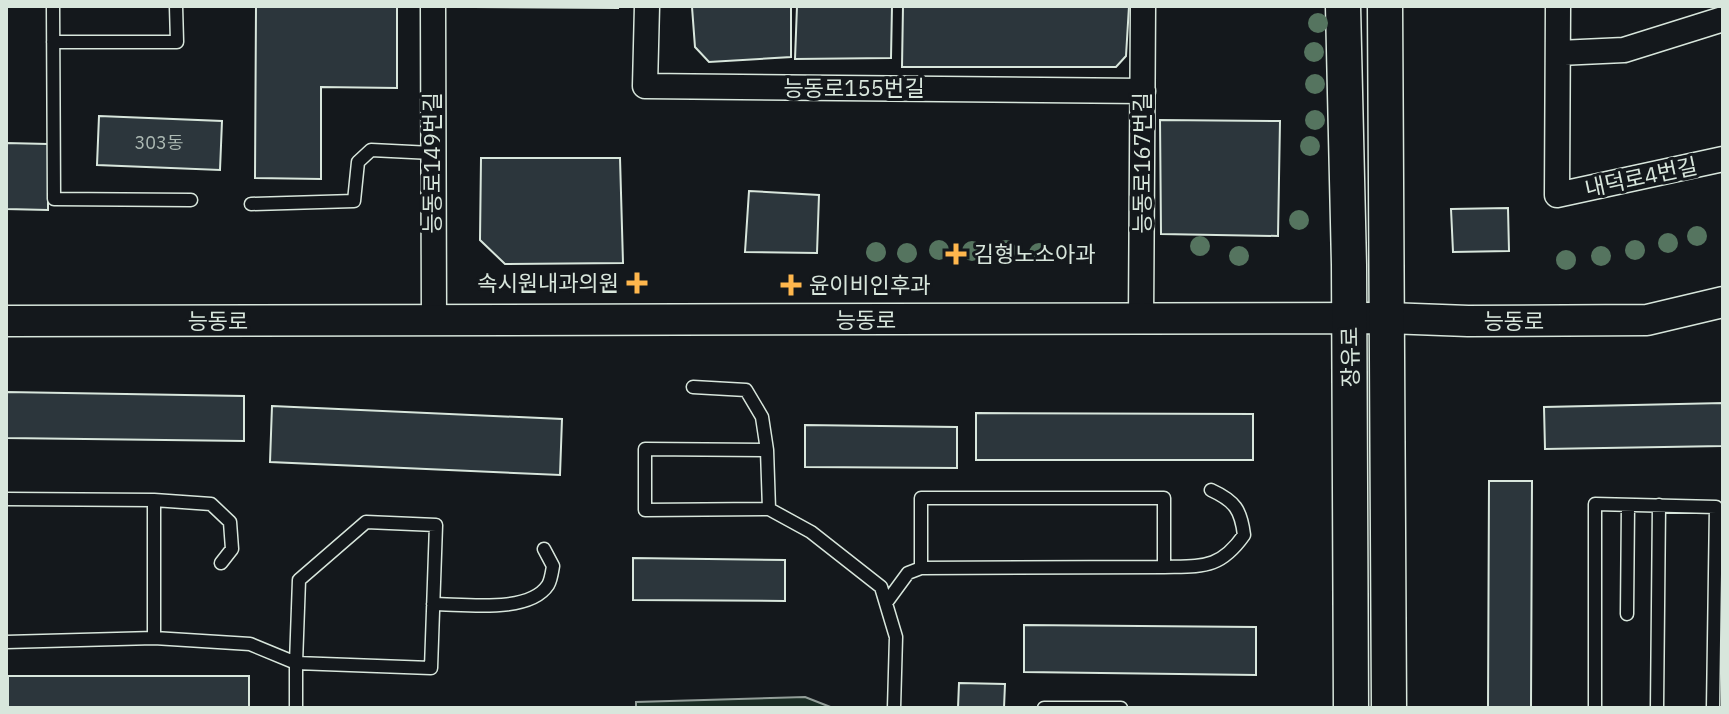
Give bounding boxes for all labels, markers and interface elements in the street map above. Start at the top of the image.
street label: 능동로155번길 [784,73,924,102]
street label: 능동로149번길 [417,93,446,233]
street label: 능동로167번길 [1127,93,1156,233]
house number: 303동 [135,131,183,154]
street label: 내덕로4번길 [1582,150,1700,203]
place label: 김형노소아과 [974,239,1095,268]
marker: 김형노소아과 [945,243,967,265]
place label: 속시원내과의원 [477,268,619,297]
place label: 윤이비인후과 [809,270,930,299]
marker: 속시원내과의원 [626,272,648,294]
marker: 윤이비인후과 [780,274,802,296]
street label: 능동로 [836,305,896,334]
street label: 능동로 [188,306,248,335]
street label: 능동로 [1484,306,1544,335]
street label: 장유로 [1334,326,1365,388]

